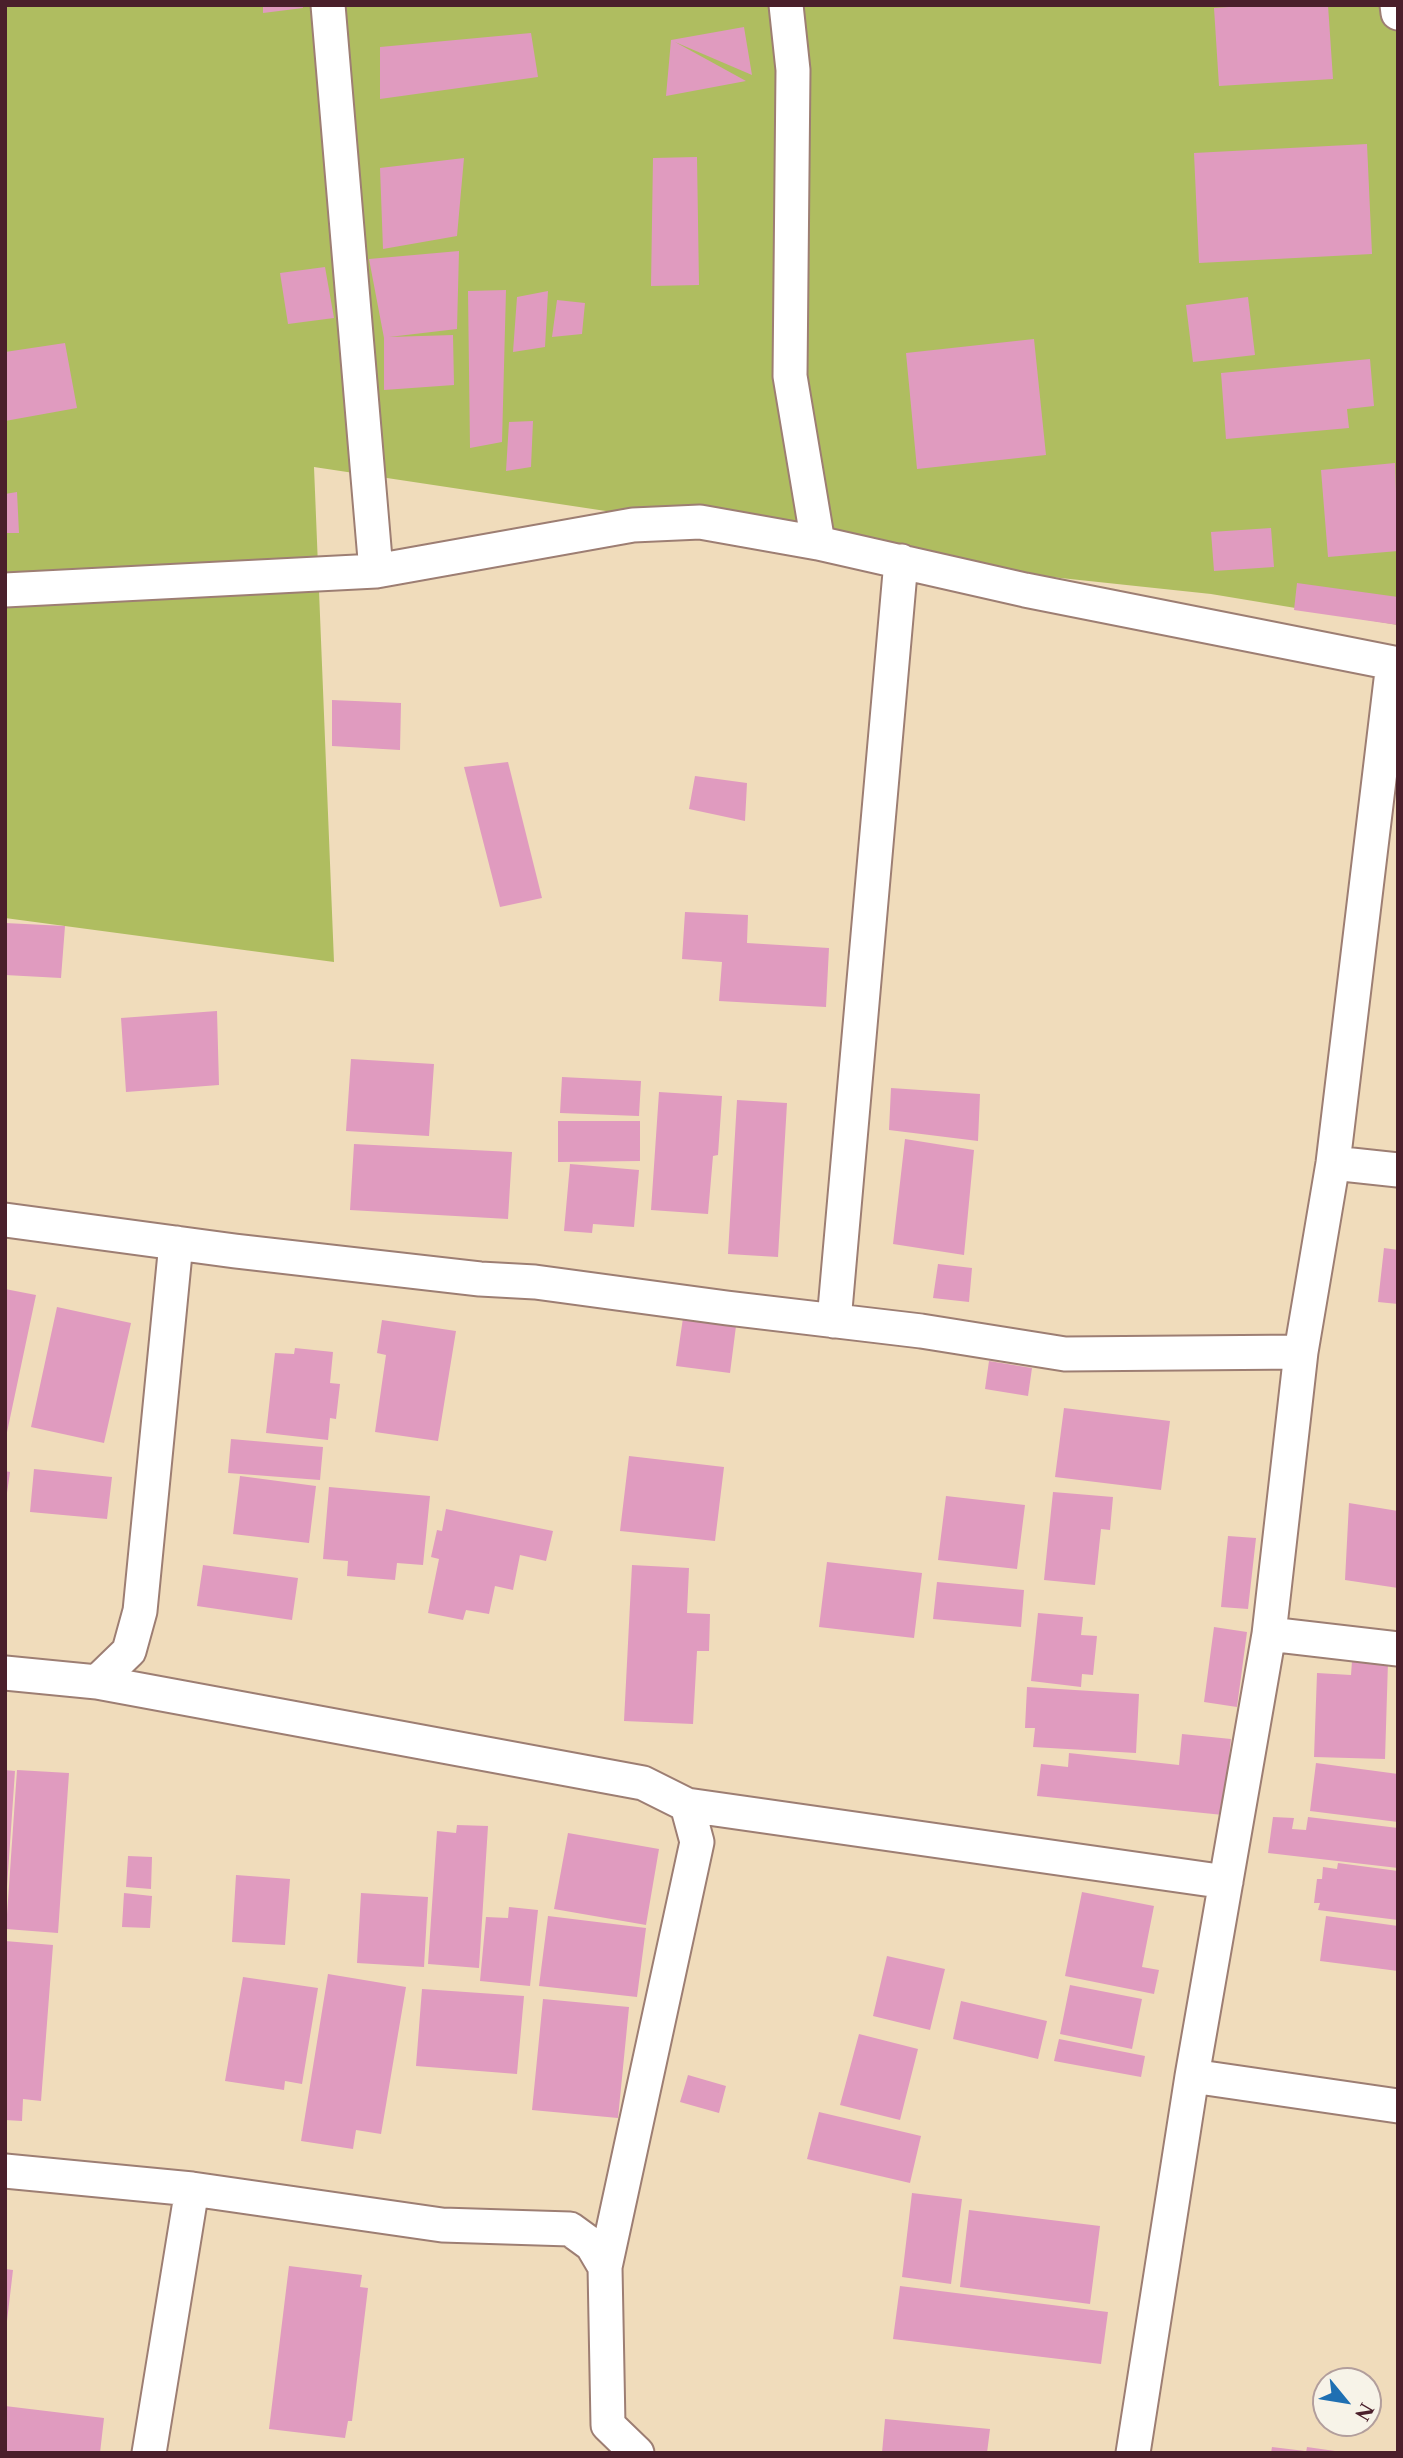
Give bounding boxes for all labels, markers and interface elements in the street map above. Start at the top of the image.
north arrow [1312,2367,1382,2437]
text: N [1350,2399,1378,2425]

